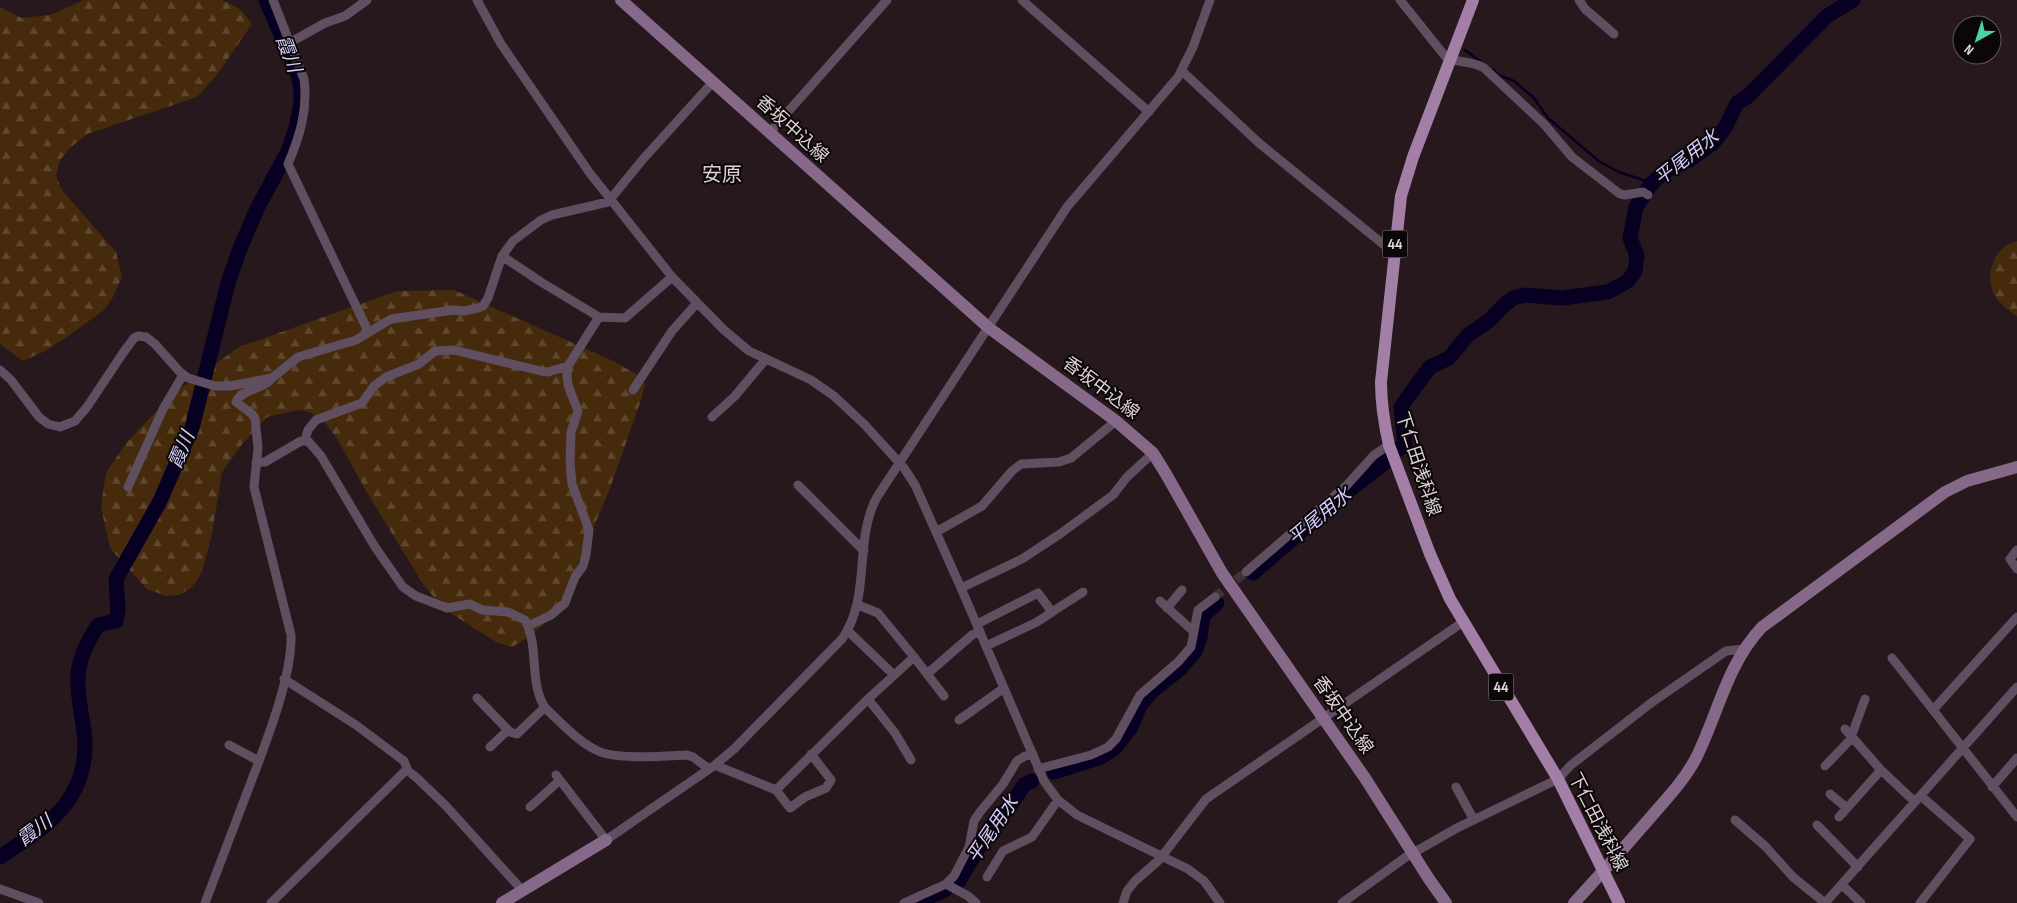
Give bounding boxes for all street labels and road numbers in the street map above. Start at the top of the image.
street label: 香坂中込線 [752,91,832,167]
road number: 44 [1382,230,1408,258]
street label: 香坂中込線 [1059,353,1143,423]
street label: 下仁田浅科線 [1391,409,1445,519]
street label: 香坂中込線 [1309,672,1377,758]
road number: 44 [1488,674,1514,700]
street label: 下仁田浅科線 [1564,769,1632,875]

